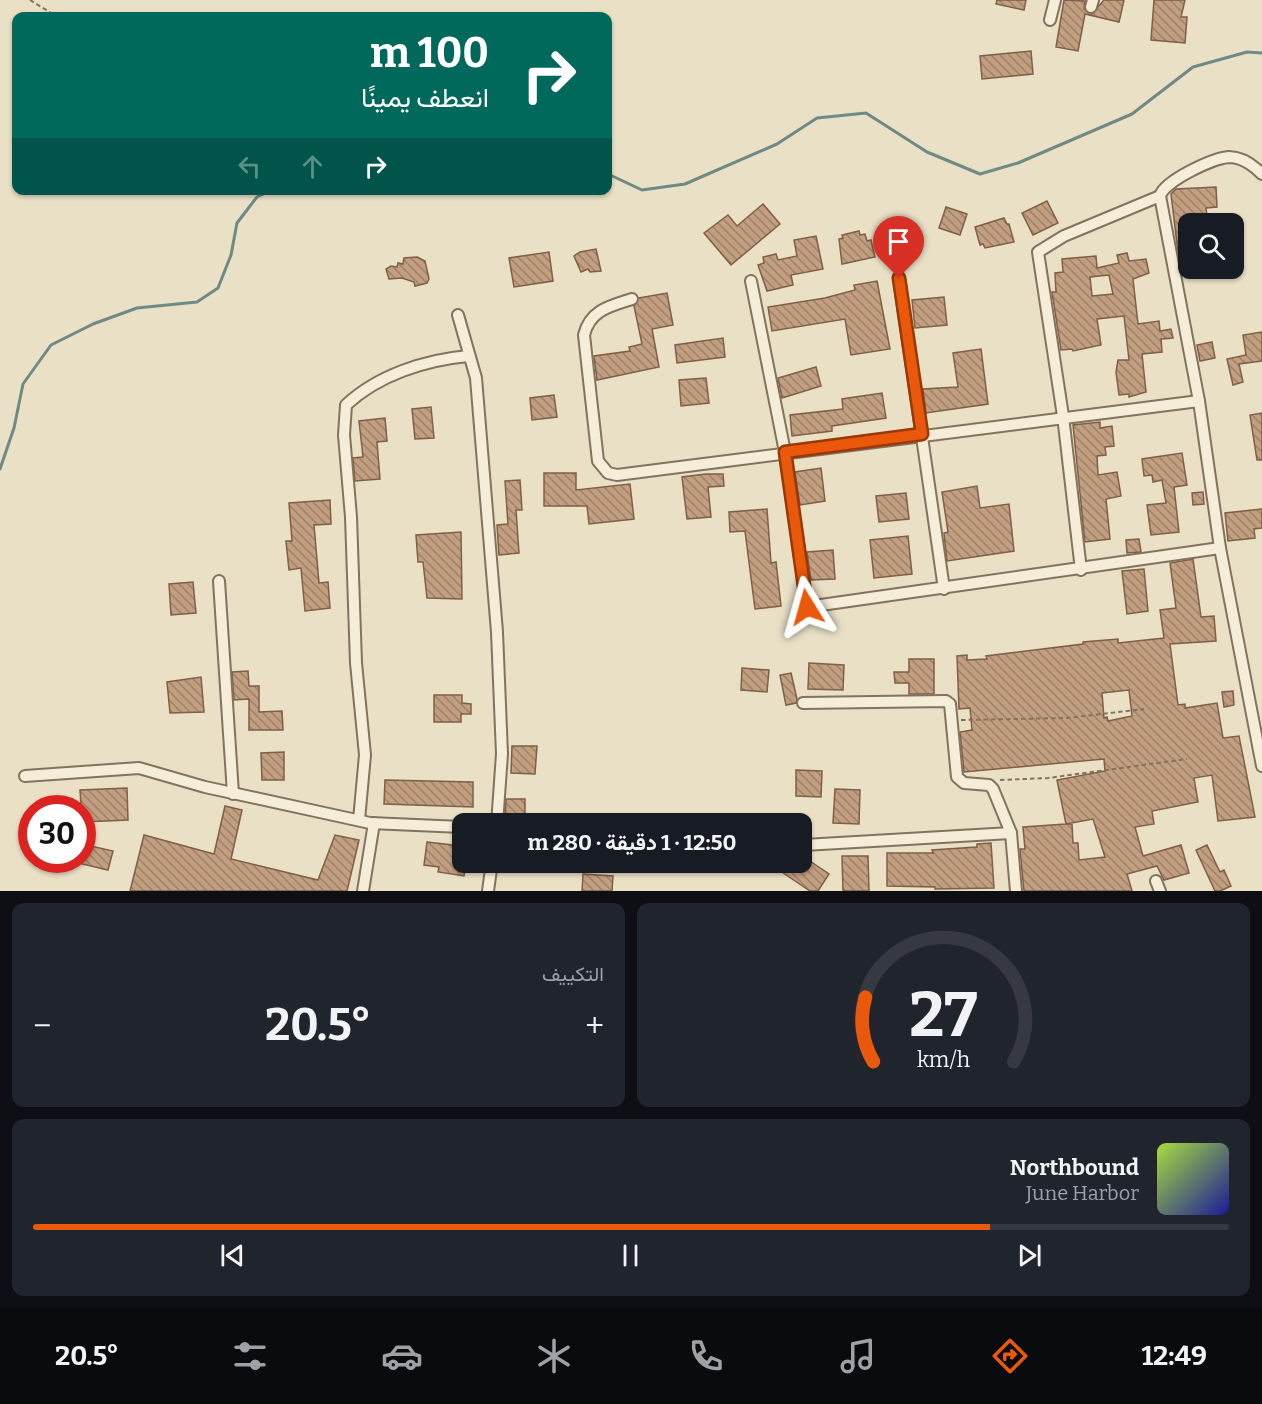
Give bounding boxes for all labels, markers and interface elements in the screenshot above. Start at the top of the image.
text: 100 m [370,28,489,78]
icon: right [510,36,588,114]
text: انعطف يمينًا [361,82,489,114]
icon: left [233,150,266,183]
icon: ahead [296,150,329,183]
icon: right [359,150,392,183]
map controls [1178,213,1244,279]
button: search [1178,213,1244,279]
pin [873,216,924,278]
icon: arrive [882,225,915,258]
position arrow [775,575,839,639]
speed limit sign: 30 [18,795,96,873]
text: 12:50 · 1 دقيقة · 280 m [527,829,737,856]
text: التكييف [542,962,604,986]
text: 27 [909,978,978,1053]
text: 20.5° [265,998,371,1052]
text: − [33,1006,51,1046]
text: + [585,1006,604,1046]
text: km/h [917,1047,970,1073]
text: Northbound [1010,1154,1139,1181]
text: June Harbor [1026,1181,1139,1205]
icon: previous [216,1239,249,1272]
icon: pause [614,1239,647,1272]
icon: next [1013,1239,1046,1272]
icon: filters [229,1335,271,1377]
icon: car [381,1335,423,1377]
icon: climate [533,1335,575,1377]
icon: phone [685,1335,727,1377]
icon: music [837,1335,879,1377]
icon: directions [989,1335,1031,1377]
text: 20.5° [55,1340,119,1372]
text: 12:49 [1141,1340,1207,1372]

